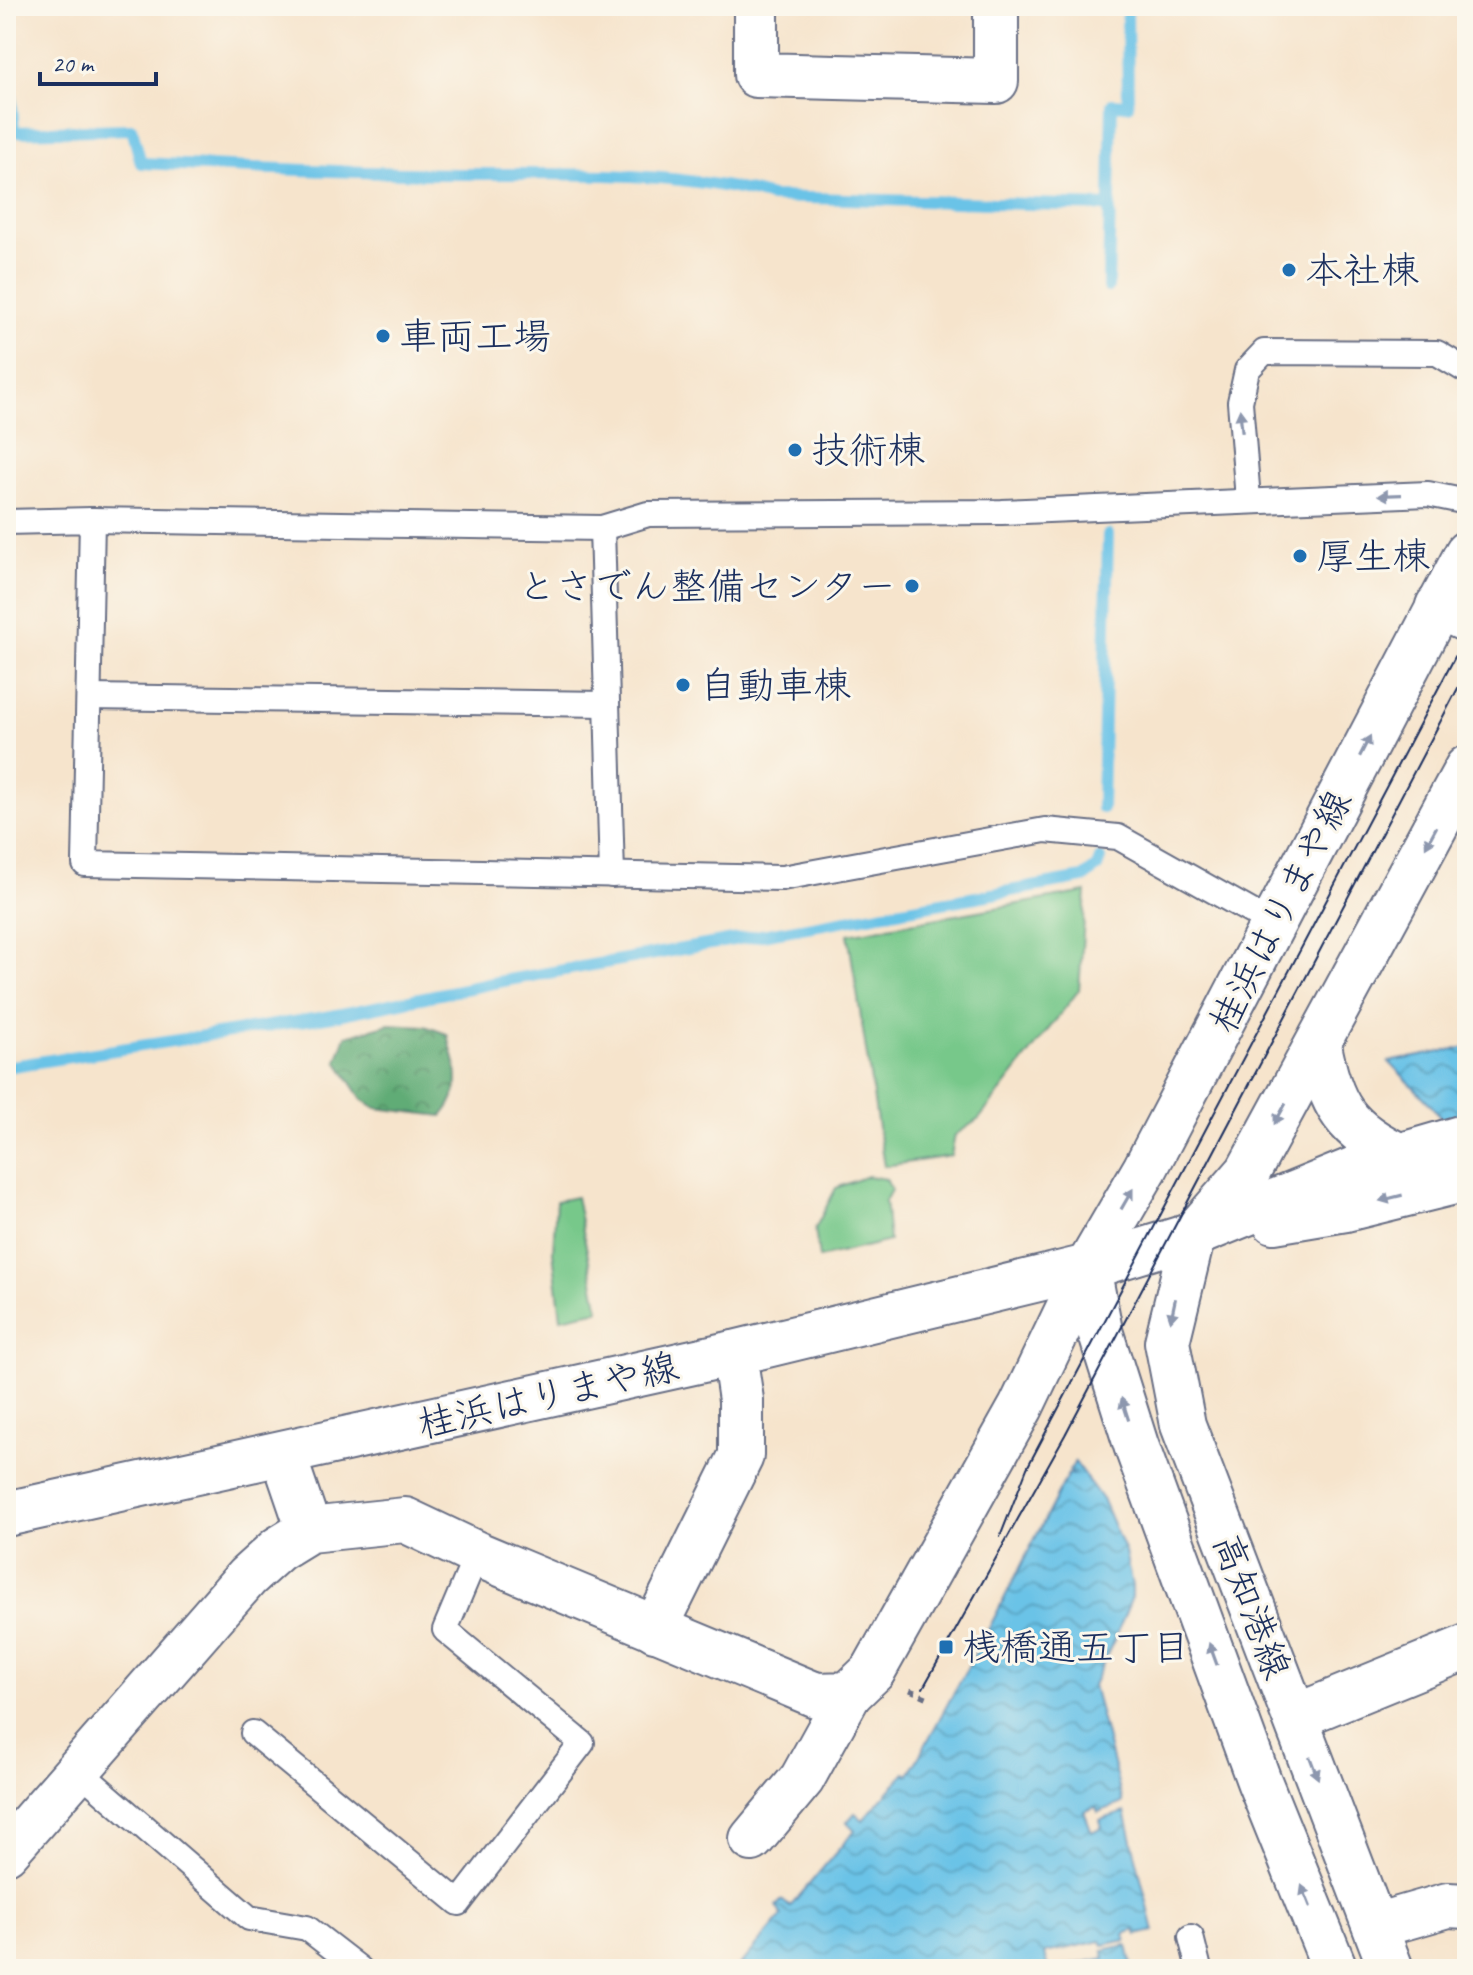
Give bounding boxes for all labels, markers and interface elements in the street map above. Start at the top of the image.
scale bar [40,36,156,86]
text: 20 m [52,49,95,79]
place label: 本社棟 [1305,247,1419,294]
marker: 本社棟 [1280,261,1298,279]
place label: 車両工場 [399,313,551,360]
marker: 車両工場 [374,327,392,345]
one-way arrow [1235,408,1248,433]
place label: 技術棟 [811,427,925,474]
marker: 技術棟 [786,441,804,459]
one-way arrow [1377,489,1402,502]
place label: 厚生棟 [1316,533,1430,580]
marker: 厚生棟 [1291,547,1309,565]
place label: とさでん整備センター [518,563,896,610]
marker: とさでん整備センター [903,577,921,595]
place label: 自動車棟 [699,662,851,709]
marker: 自動車棟 [674,676,692,694]
one-way arrow [1358,734,1372,757]
street label: 桂浜はりまや線 [1199,782,1362,1040]
one-way arrow [1424,825,1437,848]
one-way arrow [1273,1103,1287,1126]
one-way arrow [1120,1188,1134,1211]
one-way arrow [1379,1192,1404,1205]
one-way arrow [1167,1298,1179,1323]
street label: 桂浜はりまや線 [413,1343,683,1448]
one-way arrow [1118,1397,1131,1421]
street label: 高知港線 [1202,1527,1301,1686]
place label: 桟橋通五丁目 [962,1624,1190,1671]
marker: 桟橋通五丁目 [937,1638,955,1656]
one-way arrow [1206,1642,1219,1666]
one-way arrow [1308,1756,1321,1780]
one-way arrow [1299,1884,1312,1908]

